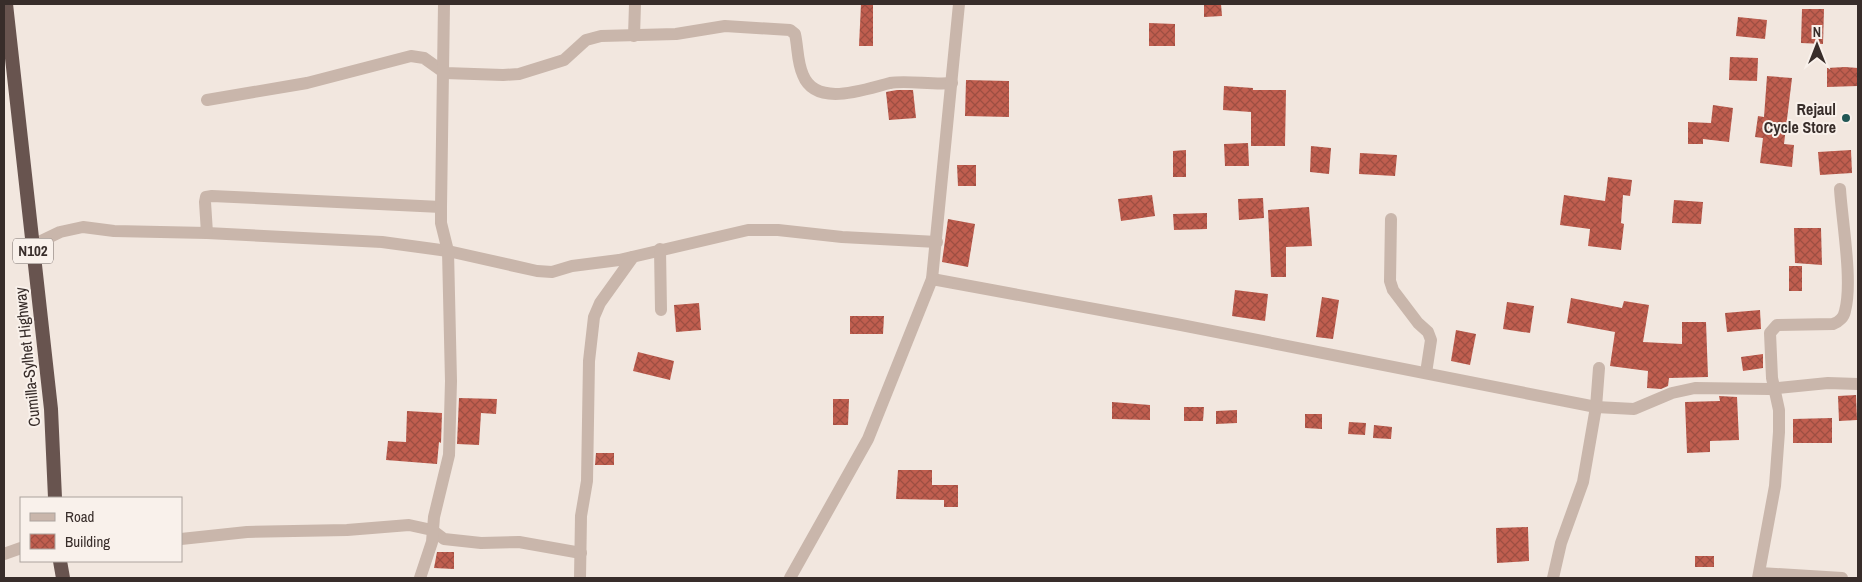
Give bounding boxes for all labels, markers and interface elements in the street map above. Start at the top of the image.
north arrow [1792,20,1842,70]
text: N [1813,23,1821,41]
place label: Rejaul Cycle Store [1764,98,1836,138]
marker: Rejaul Cycle Store [1840,112,1852,124]
road number: N102 [13,238,53,264]
street label: Cumilla-Sylhet Highway [9,286,45,428]
legend [20,497,182,562]
text: Road [65,506,94,527]
text: Building [65,531,110,552]

